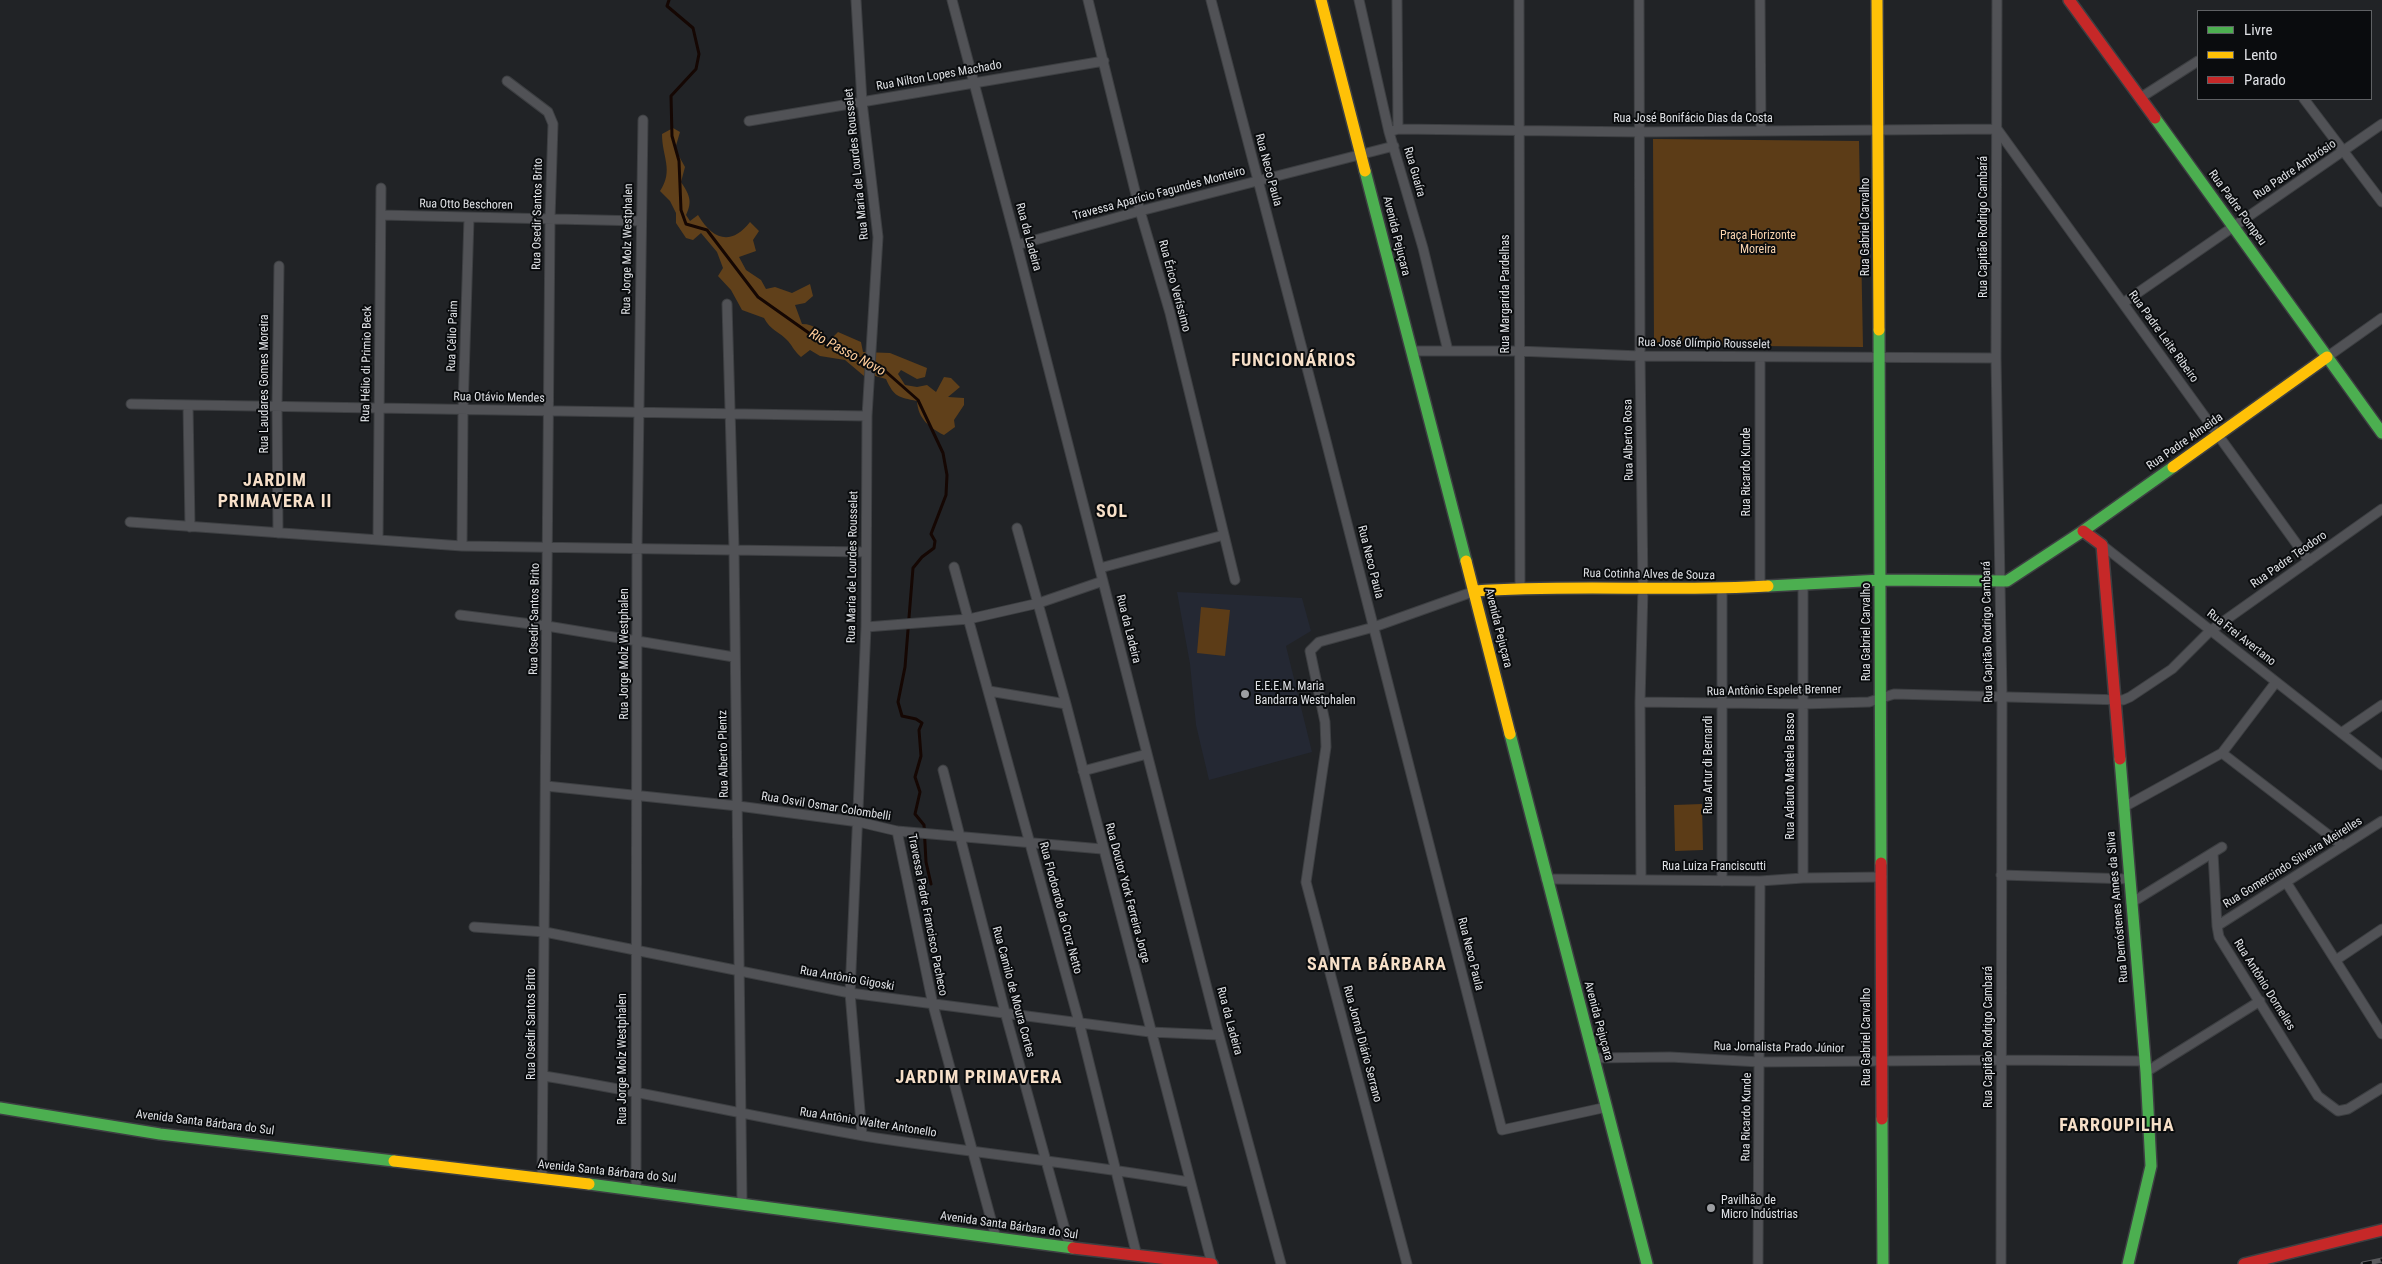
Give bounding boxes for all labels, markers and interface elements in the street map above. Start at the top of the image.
legend [2197,10,2372,100]
text: Livre [2244,21,2272,39]
text: Lento [2244,46,2277,64]
street label: Rua Nilton Lopes Machado [875,58,1003,94]
text: Parado [2244,71,2286,89]
street label: Rua Maria de Lourdes Rousselet [842,88,872,240]
street label: Rua José Bonifácio Dias da Costa [1613,112,1773,126]
street label: Rua Neco Paula [1251,132,1285,208]
street label: Rua Padre Ambrósio [2251,137,2339,203]
street label: Rua Guaíra [1400,145,1428,199]
street label: Rua Capitão Rodrigo Cambará [1977,156,1991,298]
street label: Rua Osedir Santos Brito [530,158,546,270]
street label: Travessa Aparício Fagundes Monteiro [1071,164,1247,224]
street label: Rua Padre Pompeu [2205,167,2269,249]
street label: Rua Gabriel Carvalho [1859,178,1873,276]
street label: Rua Jorge Molz Westphalen [620,183,636,315]
street label: Avenida Pejuçara [1379,195,1413,277]
street label: Rua Otto Beschoren [419,197,513,213]
street label: Rua da Ladeira [1012,201,1044,273]
park label: Praça Horizonte Moreira [1720,229,1796,257]
street label: Rua Margarida Pardelhas [1499,235,1513,353]
street label: Rua Érico Veríssimo [1155,238,1193,334]
street label: Rua Padre Leite Ribeiro [2125,288,2201,386]
street label: Rua Célio Paim [445,300,461,372]
street label: Rua Hélio di Primio Beck [359,306,375,422]
street label: Rua Laudares Gomes Moreira [258,314,272,454]
water label: Rio Passo Novo [806,326,888,380]
street label: Rua José Olímpio Rousselet [1638,336,1770,352]
district label: FUNCIONÁRIOS [1230,350,1358,372]
street label: Rua Otávio Mendes [453,390,545,406]
street label: Rua Alberto Rosa [1621,399,1637,481]
street label: Rua Padre Almeida [2144,410,2226,474]
street label: Rua Ricardo Kunde [1740,428,1754,516]
district label: JARDIM PRIMAVERA II [216,470,334,512]
street label: Rua Maria de Lourdes Rousselet [844,491,862,643]
district label: SOL [1096,501,1128,523]
street label: Rua Neco Paula [1354,524,1386,600]
street label: Rua Padre Teodoro [2248,528,2330,592]
street label: Rua Capitão Rodrigo Cambará [1980,561,1996,703]
street label: Rua Osedir Santos Brito [527,563,543,675]
street label: Rua Cotinha Alves de Souza [1583,567,1715,583]
street label: Rua Gabriel Carvalho [1860,583,1874,681]
street label: Avenida Pejuçara [1481,587,1515,669]
street label: Rua Jorge Molz Westphalen [618,588,632,720]
street label: Rua da Ladeira [1113,593,1143,665]
street label: Rua Frei Avertano [2204,607,2278,669]
place label: E.E.E.M. Maria Bandarra Westphalen [1255,680,1356,708]
street label: Rua Antônio Espelet Brenner [1707,683,1841,699]
marker: E.E.E.M. Maria Bandarra Westphalen [1239,688,1251,700]
street label: Rua Alberto Plentz [716,710,732,798]
street label: Rua Adauto Mastela Basso [1784,712,1798,840]
street label: Rua Artur di Bernardi [1702,716,1716,814]
street label: Rua Osvil Osmar Colombelli [760,790,892,824]
street label: Rua Gomercindo Silveira Meirelles [2221,814,2365,912]
street label: Rua Doutor York Ferreira Jorge [1101,821,1153,965]
street label: Rua Demóstenes Annes da Silva [2104,831,2132,983]
street label: Travessa Padre Francisco Pacheco [904,833,950,997]
street label: Rua Flodoardo da Cruz Netto [1035,840,1085,976]
street label: Rua Luiza Franciscutti [1662,860,1766,874]
street label: Rua Neco Paula [1454,916,1486,992]
street label: Rua Camilo de Moura Cortes [989,925,1037,1059]
street label: Rua Antônio Dornelles [2230,937,2298,1033]
district label: SANTA BÁRBARA [1305,954,1449,976]
street label: Rua Antônio Gigoski [799,964,895,994]
street label: Rua Capitão Rodrigo Cambará [1982,966,1996,1108]
street label: Rua Osedir Santos Brito [525,968,539,1080]
street label: Avenida Pejuçara [1581,980,1615,1062]
street label: Rua Jornal Diário Serrano [1339,984,1385,1104]
street label: Rua da Ladeira [1213,985,1245,1057]
street label: Rua Gabriel Carvalho [1860,988,1874,1086]
street label: Rua Jorge Molz Westphalen [616,993,630,1125]
street label: Rua Jornalista Prado Júnior [1713,1040,1845,1056]
district label: JARDIM PRIMAVERA [893,1067,1065,1089]
street label: Rua Ricardo Kunde [1739,1072,1755,1162]
street label: Rua Antônio Walter Antonello [799,1105,937,1141]
street label: Avenida Santa Bárbara do Sul [135,1107,275,1139]
district label: FARROUPILHA [2058,1115,2176,1137]
street label: Avenida Santa Bárbara do Sul [537,1158,677,1186]
place label: Pavilhão de Micro Indústrias [1721,1194,1798,1222]
marker: Pavilhão de Micro Indústrias [1705,1202,1717,1214]
street label: Avenida Santa Bárbara do Sul [939,1209,1079,1243]

